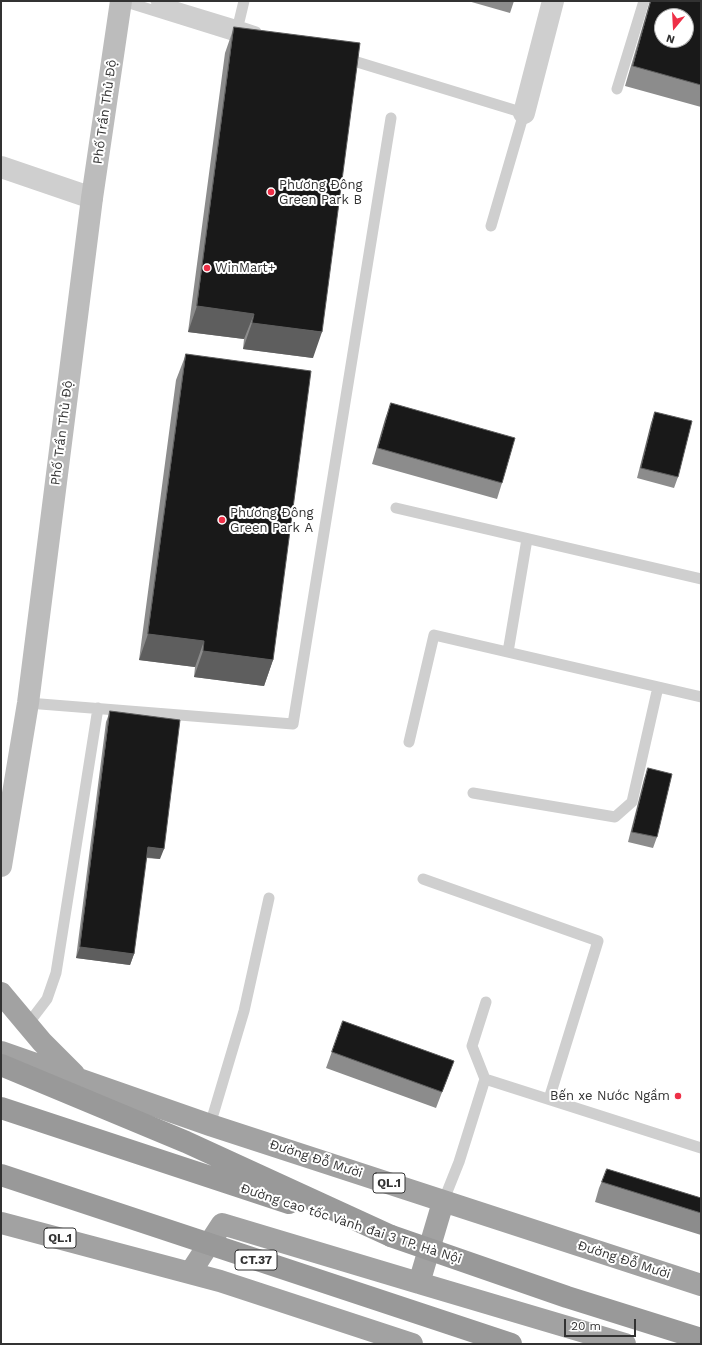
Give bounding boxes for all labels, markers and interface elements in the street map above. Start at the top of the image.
north arrow [654,8,694,48]
text: N [665,31,676,46]
street label: Phố Trần Thủ Độ [90,59,120,165]
place label: Phương Đông Green Park B [279,177,363,208]
marker: Phương Đông Green Park B [266,187,276,197]
place label: WinMart+ [215,260,276,276]
marker: WinMart+ [202,263,212,273]
street label: Phố Trần Thủ Độ [48,380,76,486]
place label: Phương Đông Green Park A [230,505,314,536]
marker: Phương Đông Green Park A [217,515,227,525]
place label: Bến xe Nước Ngầm [550,1088,670,1104]
marker: Bến xe Nước Ngầm [673,1091,683,1101]
street label: Đường Đỗ Mười [268,1137,364,1181]
road number: QL.1 [373,1173,405,1193]
street label: Đường cao tốc Vành đai 3 TP. Hà Nội [238,1181,464,1267]
road number: QL.1 [44,1228,76,1248]
street label: Đường Đỗ Mười [576,1238,672,1282]
road number: CT.37 [235,1250,277,1270]
scale bar [566,1311,638,1337]
text: 20 m [571,1319,601,1333]

